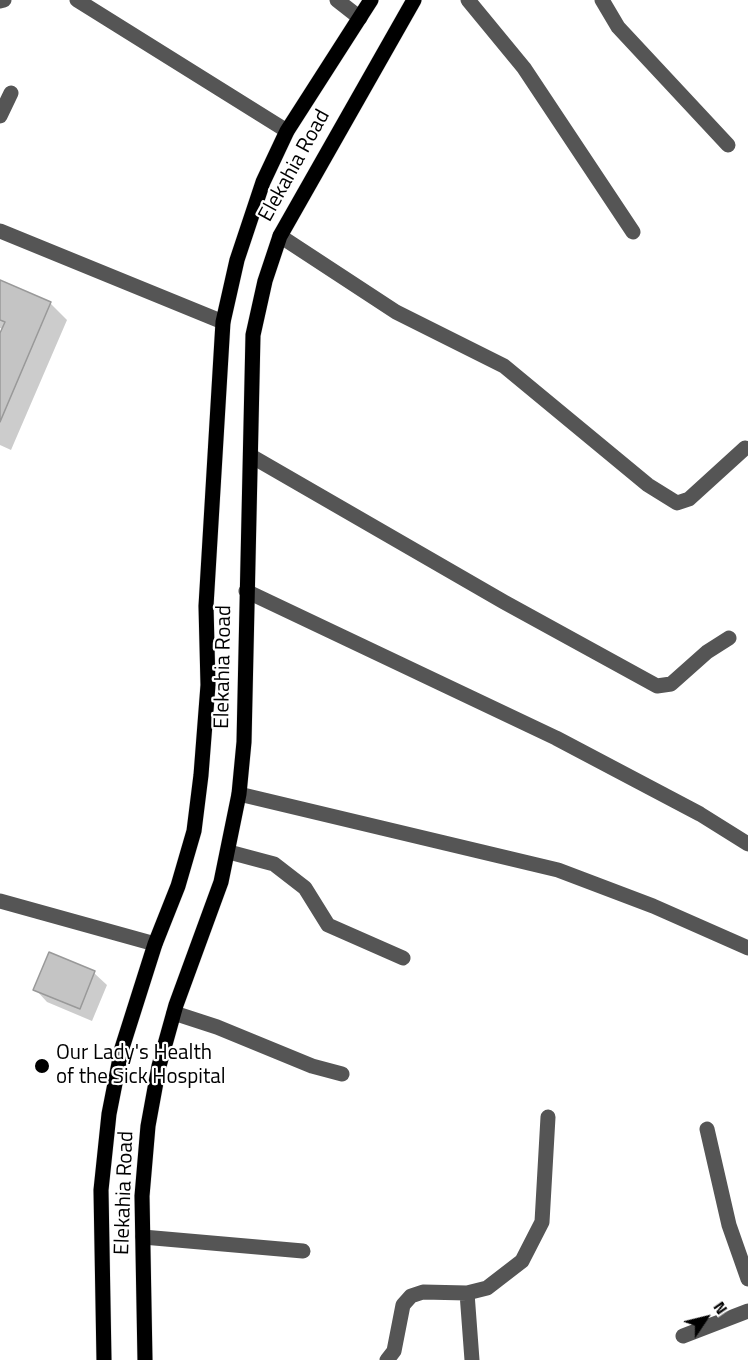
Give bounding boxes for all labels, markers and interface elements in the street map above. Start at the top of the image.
street label: Elekahia Road [254,106,336,226]
street label: Elekahia Road [210,605,238,729]
place label: Our Lady's Health of the Sick Hospital [56,1041,226,1091]
marker: Our Lady's Health of the Sick Hospital [33,1057,51,1075]
street label: Elekahia Road [110,1131,140,1255]
north arrow [676,1288,736,1348]
text: N [708,1296,734,1319]

